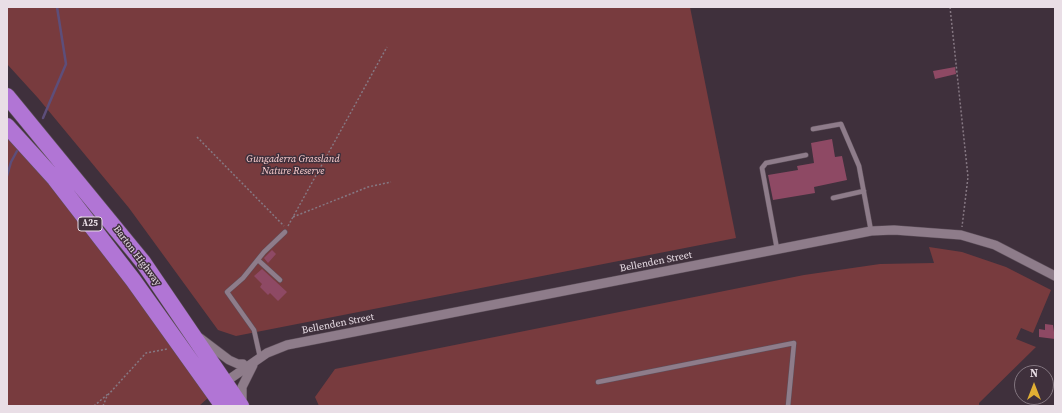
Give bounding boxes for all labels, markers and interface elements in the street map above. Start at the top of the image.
park label: Gungaderra Grassland Nature Reserve [246,153,340,176]
road number: A25 [78,217,102,231]
street label: Barton Highway [111,224,163,288]
street label: Bellenden Street [619,249,693,275]
street label: Bellenden Street [301,311,375,337]
north arrow [1014,365,1054,405]
text: N [1030,366,1038,381]

